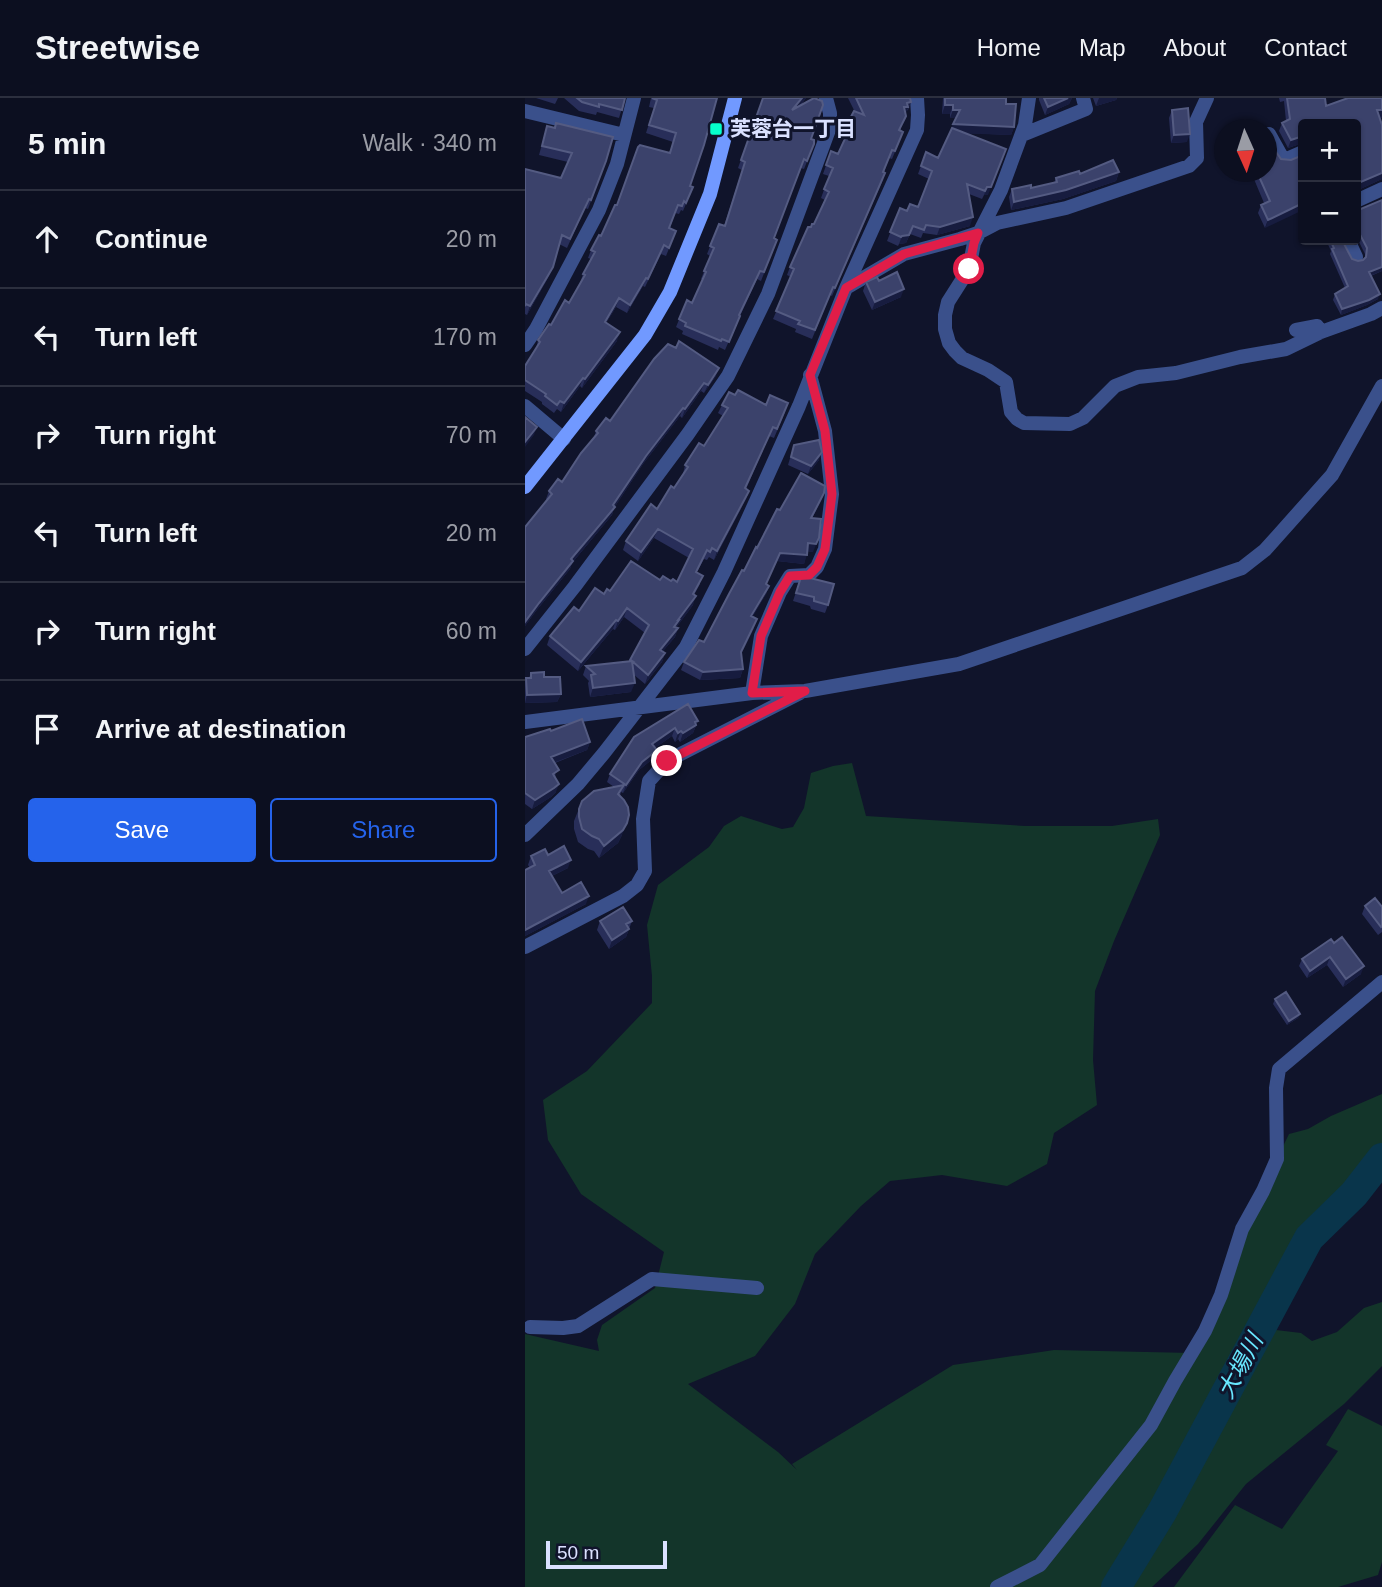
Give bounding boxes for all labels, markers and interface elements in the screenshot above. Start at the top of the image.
text: Streetwise [35,29,200,66]
text: Home [977,34,1041,61]
text: Map [1079,34,1126,61]
text: About [1164,34,1226,61]
text: Contact [1264,34,1347,61]
place label: 芙蓉台一丁目 [730,117,856,140]
north arrow [1214,119,1277,182]
map controls [1298,119,1361,245]
button: + [1298,119,1361,182]
marker: 芙蓉台一丁目 [708,121,724,137]
text: 5 min [28,127,106,160]
text: Walk · 340 m [362,130,497,156]
button: − [1298,182,1361,245]
icon: ahead [28,220,66,258]
text: Continue [95,224,208,254]
text: 20 m [446,226,497,252]
route start [953,253,984,284]
icon: left [28,318,66,356]
text: Turn left [95,322,197,352]
text: 170 m [433,324,497,350]
icon: right [28,416,66,454]
text: Turn right [95,420,216,450]
text: 70 m [446,422,497,448]
icon: left [28,514,66,552]
text: Turn left [95,518,197,548]
text: 20 m [446,520,497,546]
icon: right [28,612,66,650]
text: Turn right [95,616,216,646]
text: 60 m [446,618,497,644]
icon: arrive [28,710,66,748]
text: Arrive at destination [95,714,346,744]
route end [651,745,682,776]
button: Save [28,798,256,862]
button: Share [270,798,497,862]
water label: 大場川 [1212,1327,1269,1403]
scale bar [546,1538,667,1570]
text: 50 m [557,1542,599,1563]

